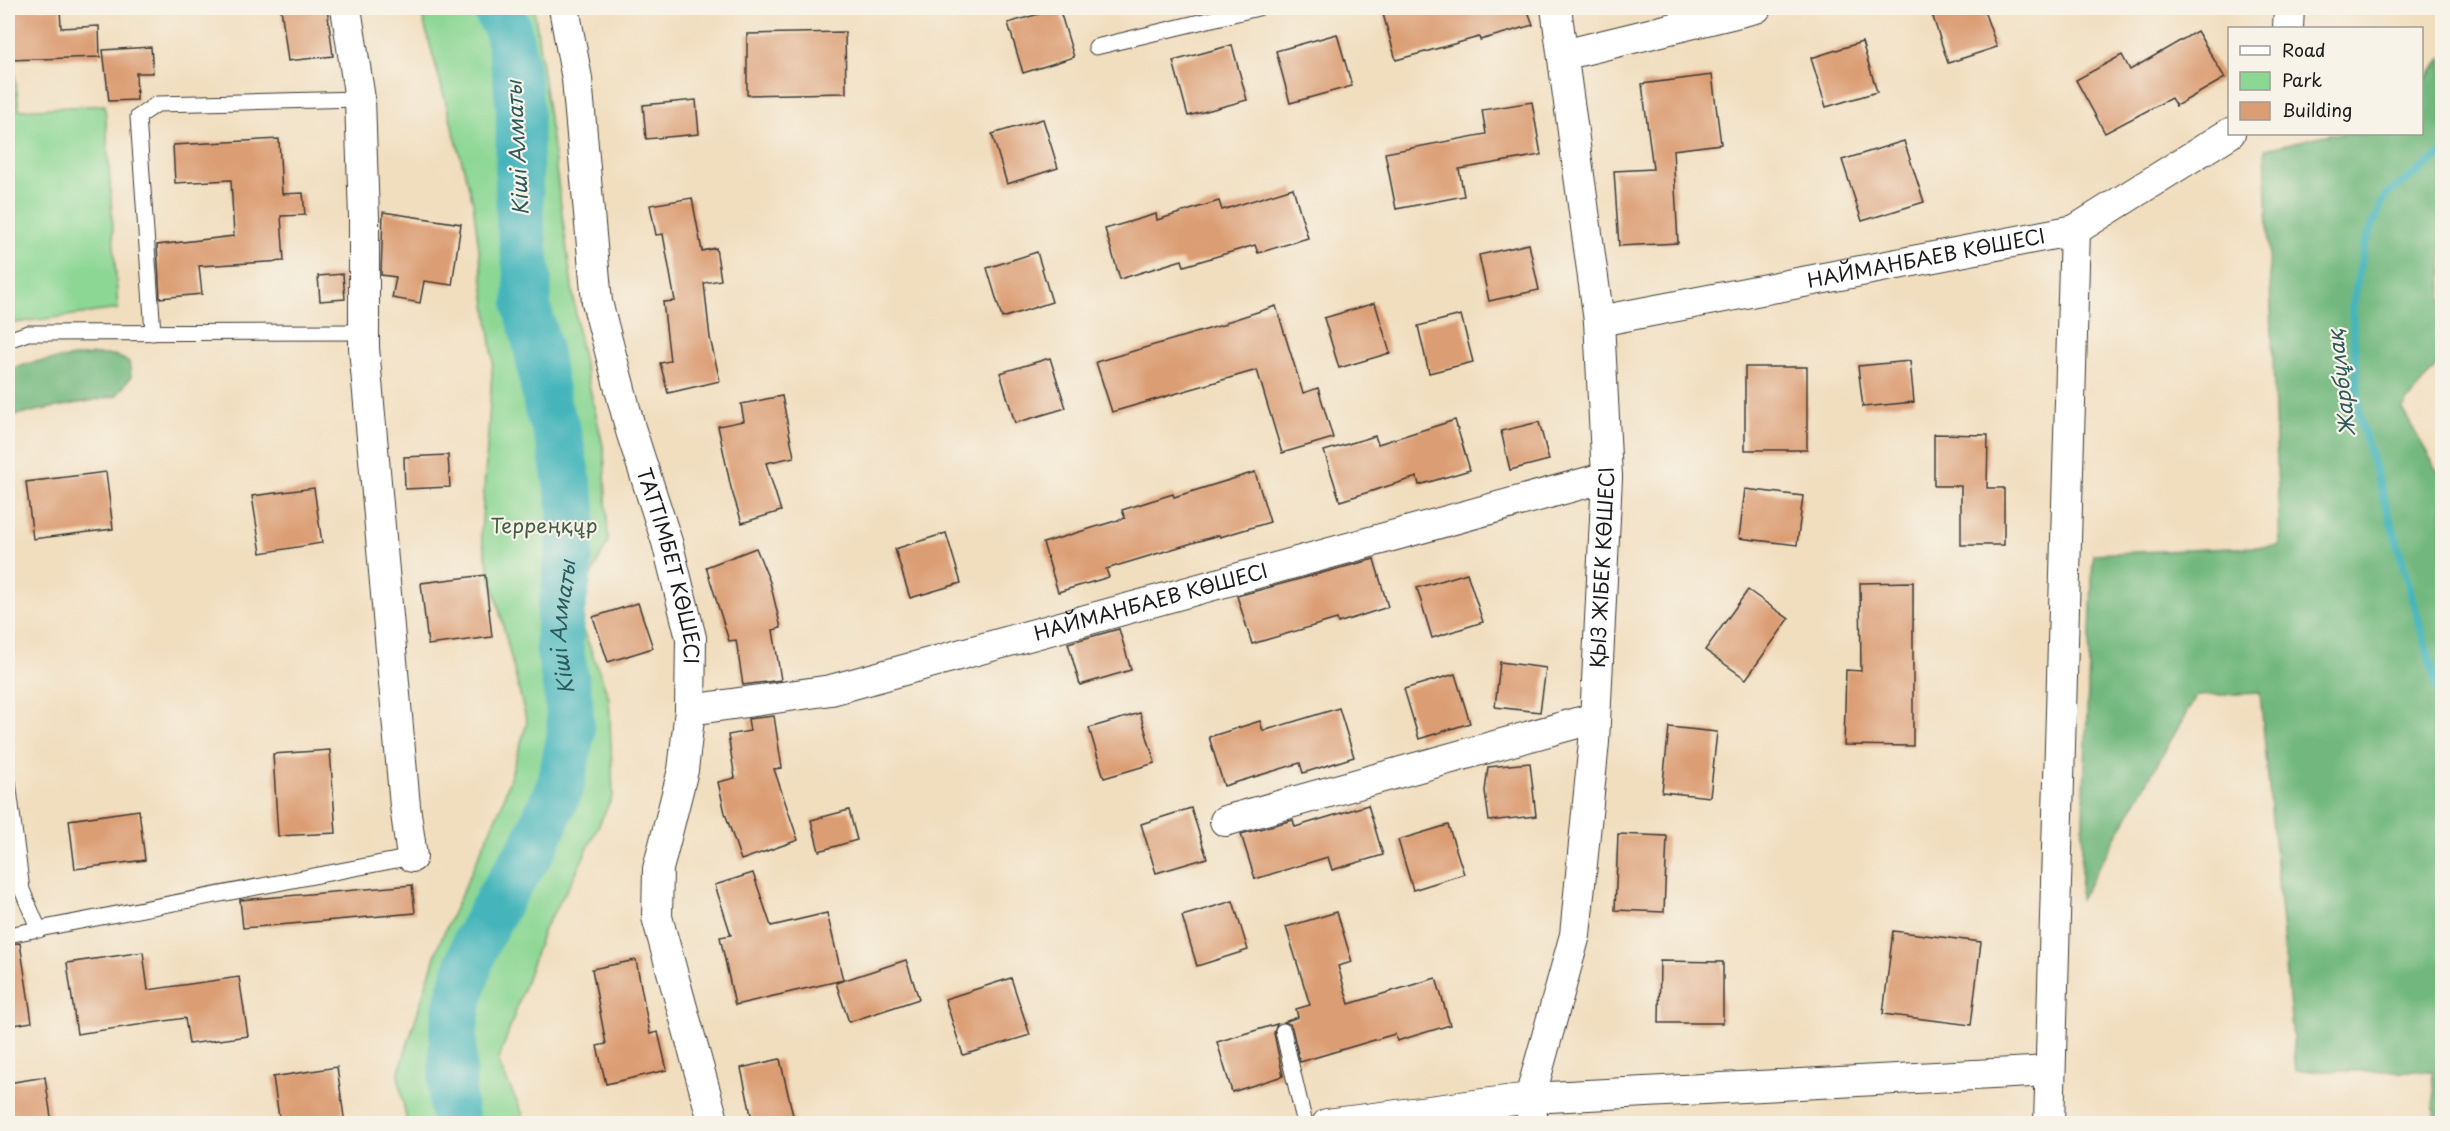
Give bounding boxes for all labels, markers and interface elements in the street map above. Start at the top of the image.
legend [2228,27,2423,135]
text: Road [2282,36,2326,63]
text: Park [2282,66,2322,93]
water label: Кіші Алматы [496,78,536,216]
text: Building [2282,96,2352,123]
street label: НАЙМАНБАЕВ КӨШЕСІ [1805,220,2047,295]
water label: Жарбұлақ [2317,327,2362,439]
street label: ТАТТІМБЕТ КӨШЕСІ [630,464,708,664]
street label: ҚЫЗ ЖІБЕК КӨШЕСІ [1582,466,1621,668]
park label: Терреңқұр [490,510,598,540]
street label: НАЙМАНБАЕВ КӨШЕСІ [1030,555,1271,648]
water label: Кіші Алматы [541,558,582,697]

